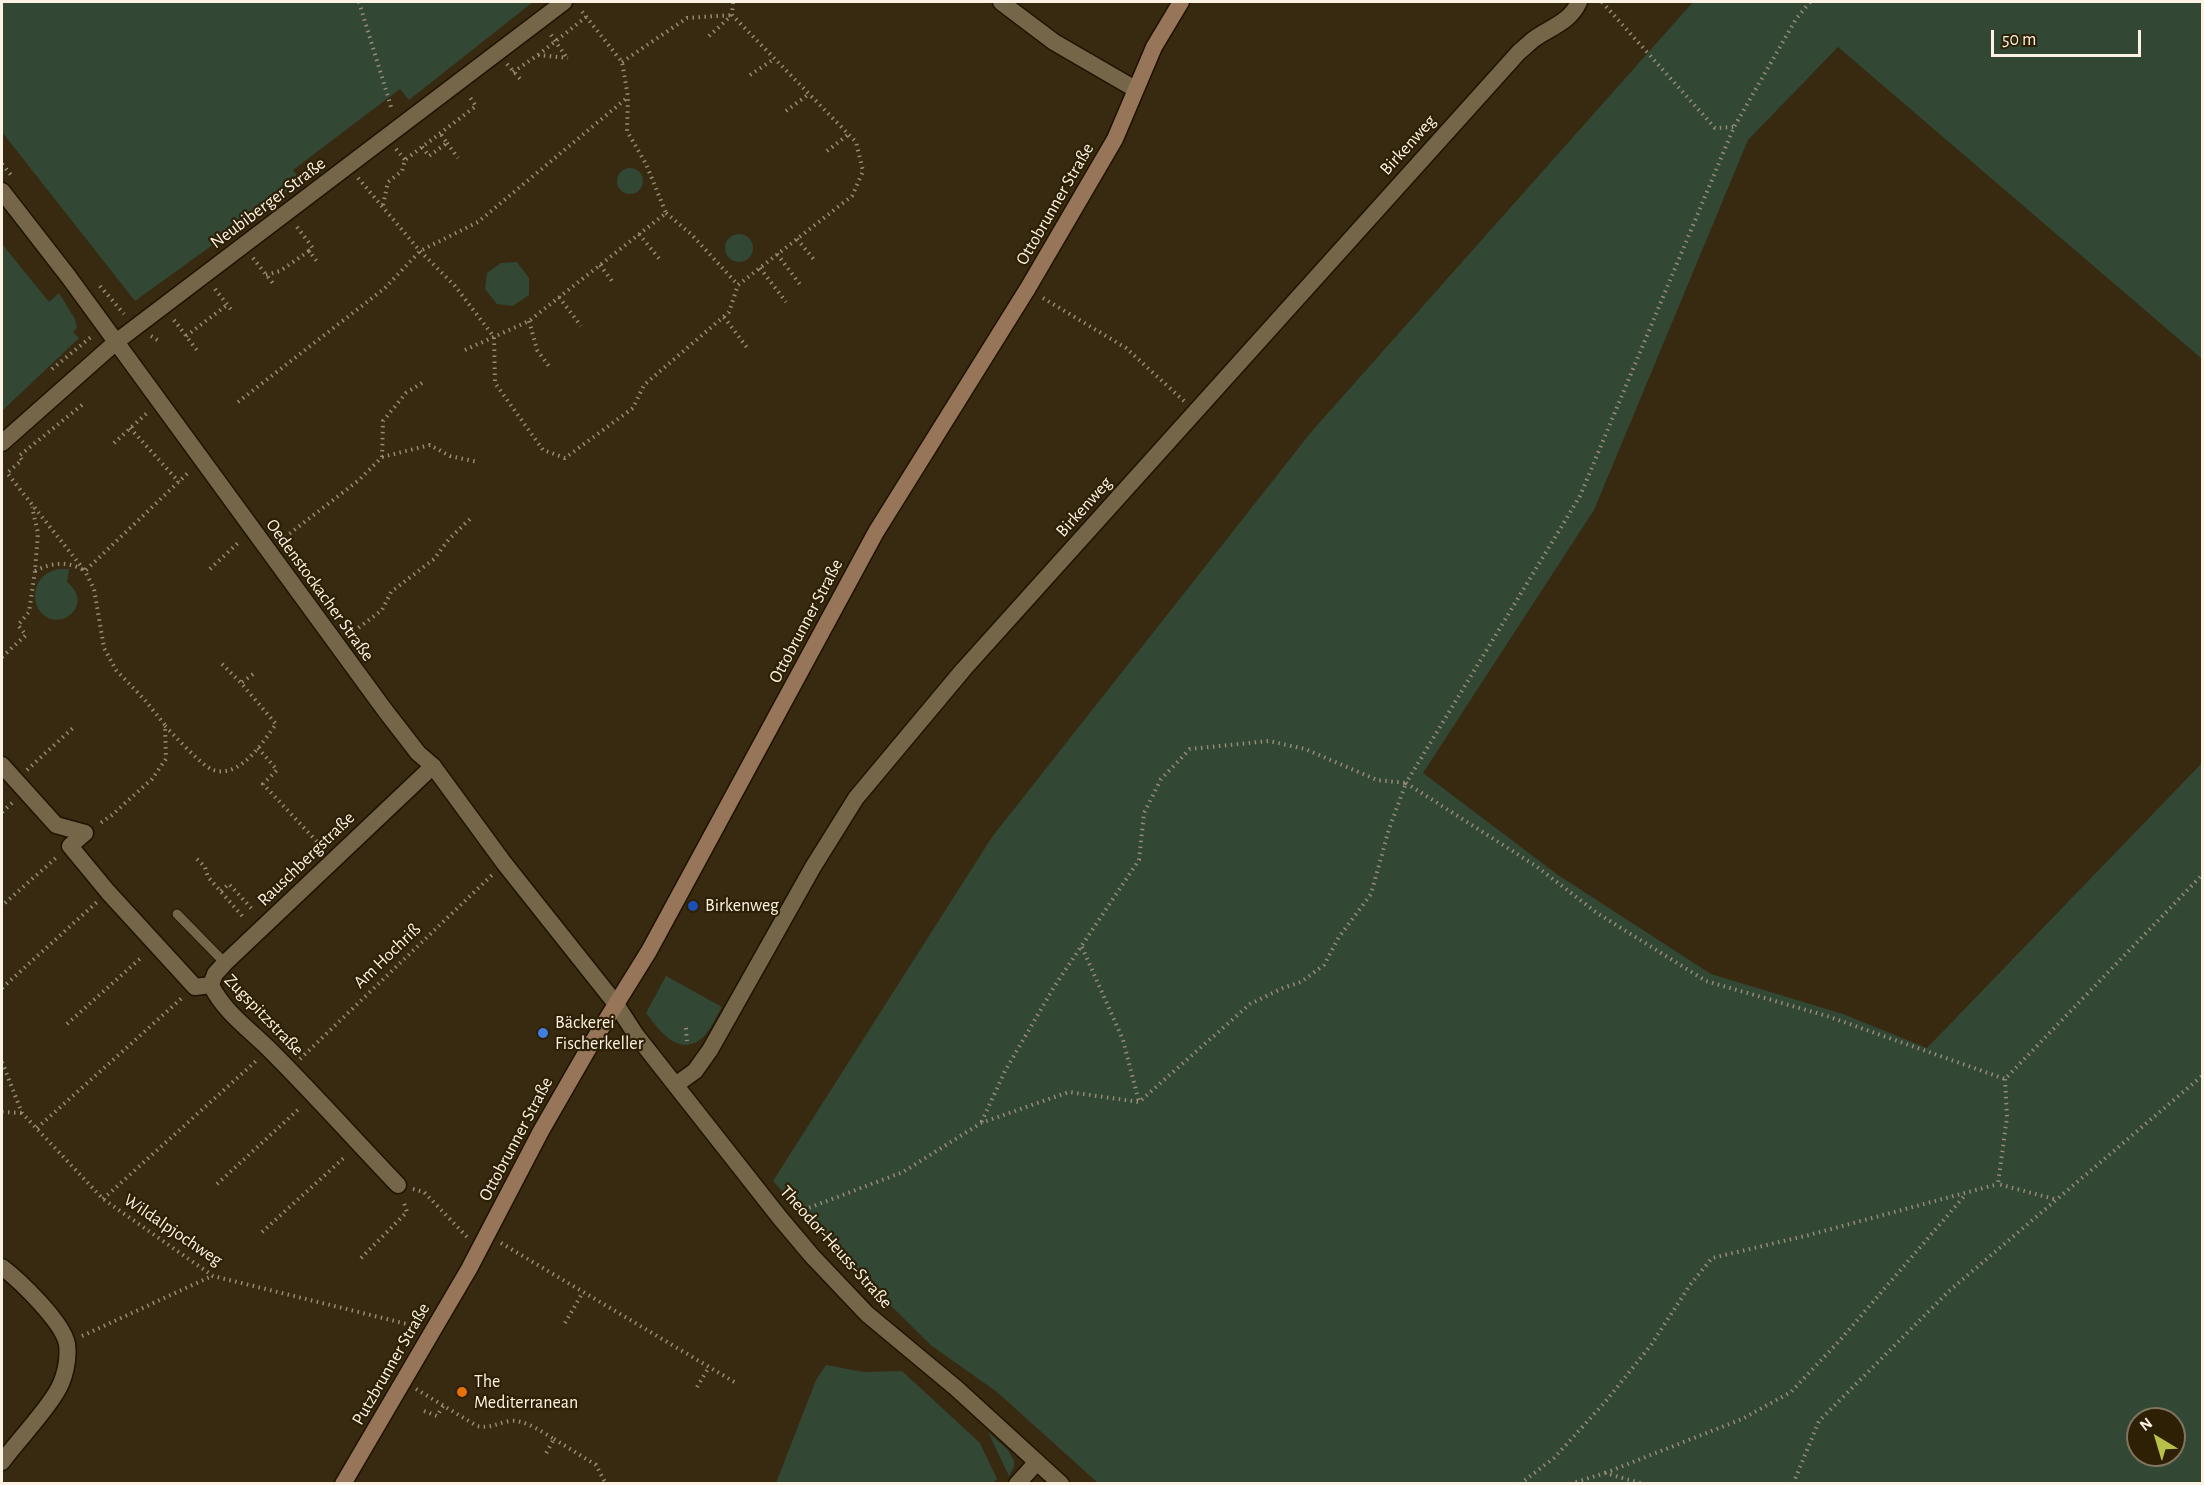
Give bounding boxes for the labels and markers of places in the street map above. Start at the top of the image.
place label: Birkenweg [705,895,779,917]
marker: Birkenweg [686,899,700,913]
place label: Bäckerei Fischerkeller [555,1012,643,1054]
marker: Bäckerei Fischerkeller [536,1026,550,1040]
place label: The Mediterranean [474,1371,578,1414]
marker: The Mediterranean [455,1385,469,1399]

